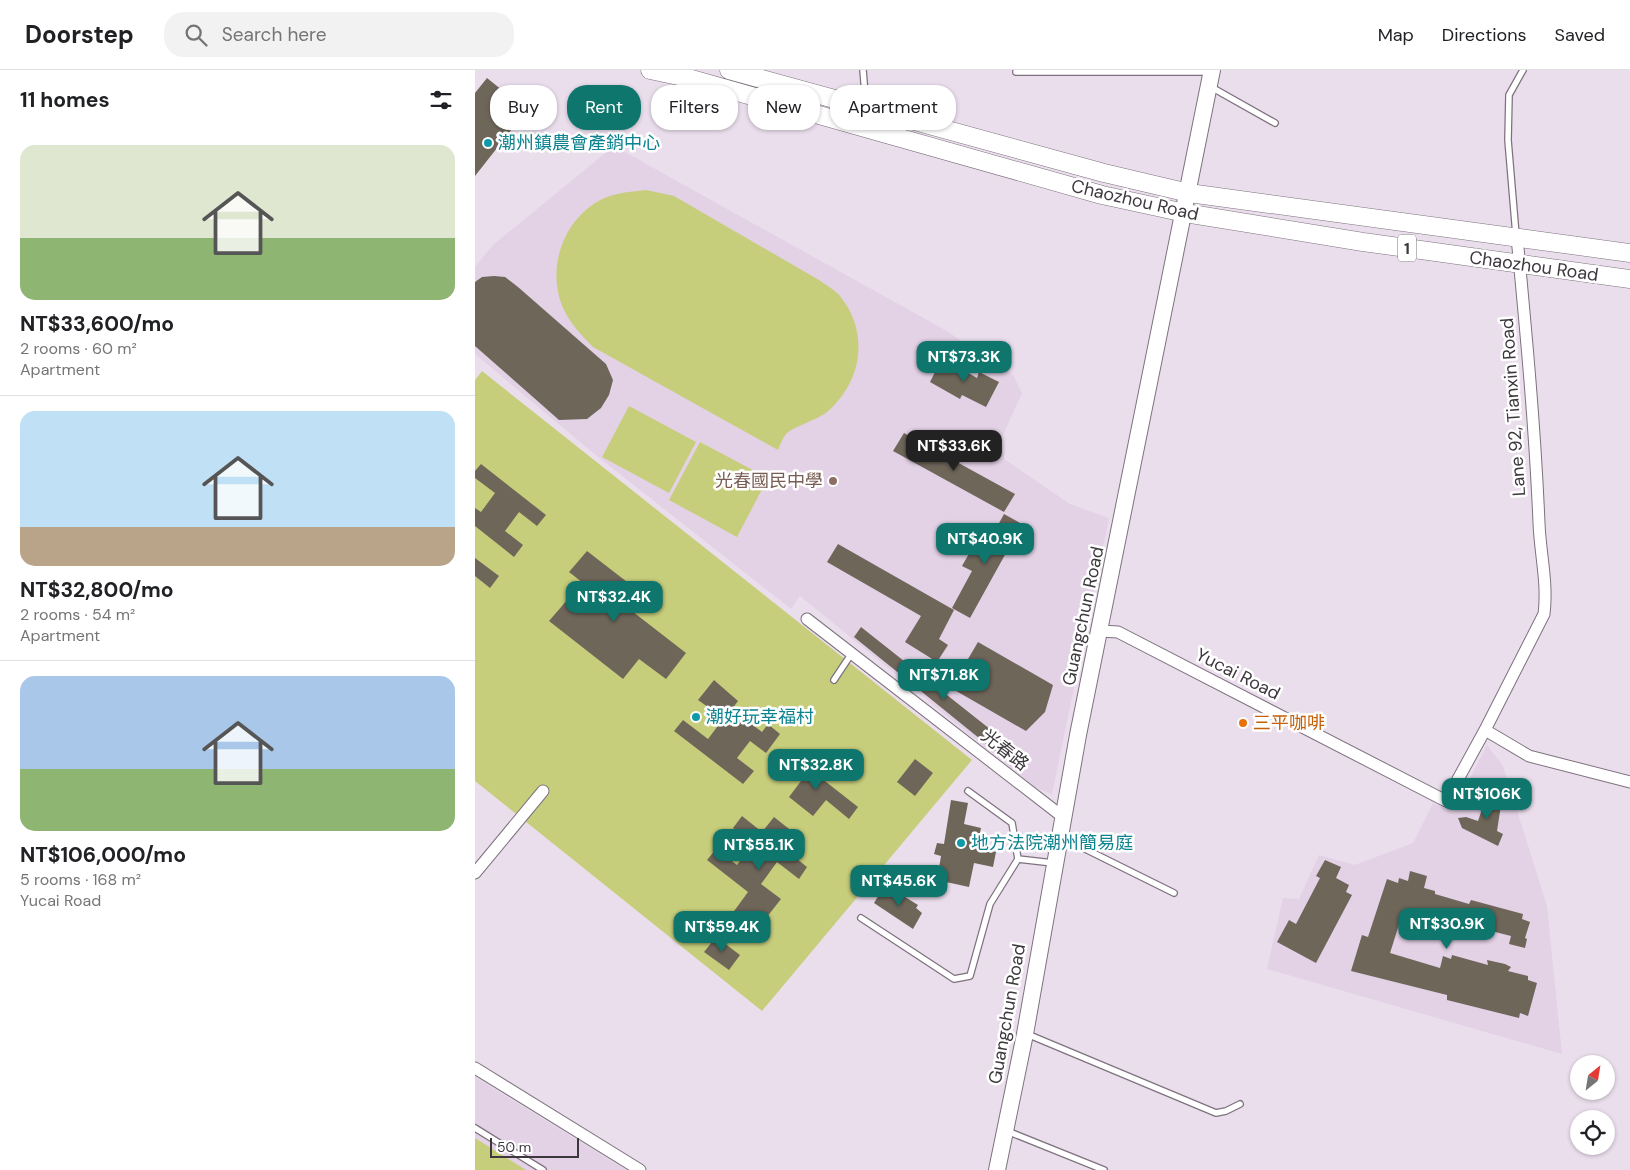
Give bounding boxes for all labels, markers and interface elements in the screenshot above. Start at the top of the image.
search box [164,12,514,57]
text: Doorstep [25,19,134,50]
icon: search [182,21,210,49]
text: Search here [222,22,327,47]
text: Map [1378,23,1414,47]
text: Directions [1442,23,1527,47]
text: Saved [1555,23,1605,47]
chip: Buy [490,85,557,130]
chip: Rent [567,85,641,130]
chip: Filters [651,85,738,130]
chip: New [748,85,820,130]
chip: Apartment [830,85,956,130]
text: 11 homes [20,86,110,114]
icon: filters [427,86,455,114]
place label: 潮州鎮農會產銷中心 [498,131,660,155]
marker: 潮州鎮農會產銷中心 [482,137,494,149]
street label: Chaozhou Road [1069,174,1201,226]
icon: home [193,178,283,268]
road number: 1 [1398,234,1416,262]
street label: Chaozhou Road [1468,245,1600,287]
text: NT$33,600/mo [20,310,174,338]
street label: Lane 92, Tianxin Road [1495,317,1531,497]
text: 2 rooms · 60 m² [20,338,137,359]
pin: NT$73.3K [912,340,1016,383]
text: NT$73.3K [928,346,1000,367]
text: Apartment [20,359,100,380]
pin: NT$33.6K [902,430,1006,472]
text: NT$33.6K [917,435,991,456]
icon: home [193,443,283,533]
place label: 光春國民中學 [715,469,823,493]
marker: 光春國民中學 [827,475,839,487]
pin: NT$40.9K [933,522,1037,565]
text: NT$40.9K [947,528,1023,549]
street label: Guangchun Road [1057,544,1109,688]
text: NT$32,800/mo [20,576,173,604]
pin: NT$32.4K [562,580,666,623]
text: NT$32.4K [577,586,651,607]
text: 2 rooms · 54 m² [20,604,135,625]
text: Apartment [20,625,100,646]
street label: Yucai Road [1192,643,1284,705]
pin: NT$71.8K [892,658,996,701]
text: NT$71.8K [909,664,979,685]
place label: 潮好玩幸福村 [706,705,814,729]
icon: home [193,708,283,798]
marker: 潮好玩幸福村 [690,711,702,723]
place label: 三平咖啡 [1253,711,1325,735]
marker: 三平咖啡 [1237,717,1249,729]
street label: 光春路 [976,724,1034,776]
pin: NT$32.8K [764,748,868,791]
text: NT$32.8K [779,754,853,775]
pin: NT$106K [1441,778,1533,820]
text: NT$106K [1453,783,1521,804]
pin: NT$55.1K [707,828,811,871]
place label: 地方法院潮州簡易庭 [971,831,1133,855]
text: NT$55.1K [724,834,794,855]
marker: 地方法院潮州簡易庭 [955,837,967,849]
text: NT$106,000/mo [20,841,186,869]
pin: NT$45.6K [847,864,951,907]
text: 5 rooms · 168 m² [20,869,141,890]
text: NT$45.6K [861,870,937,891]
text: Yucai Road [20,890,101,911]
pin: NT$30.9K [1395,908,1499,950]
pin: NT$59.4K [670,910,774,953]
text: NT$30.9K [1409,913,1485,934]
text: NT$59.4K [685,916,759,937]
street label: Guangchun Road [983,942,1031,1086]
north arrow [1570,1055,1615,1100]
map controls [1570,1055,1615,1155]
button: locate [1570,1110,1615,1155]
scale bar [490,1135,579,1158]
text: 50 m [497,1138,531,1156]

